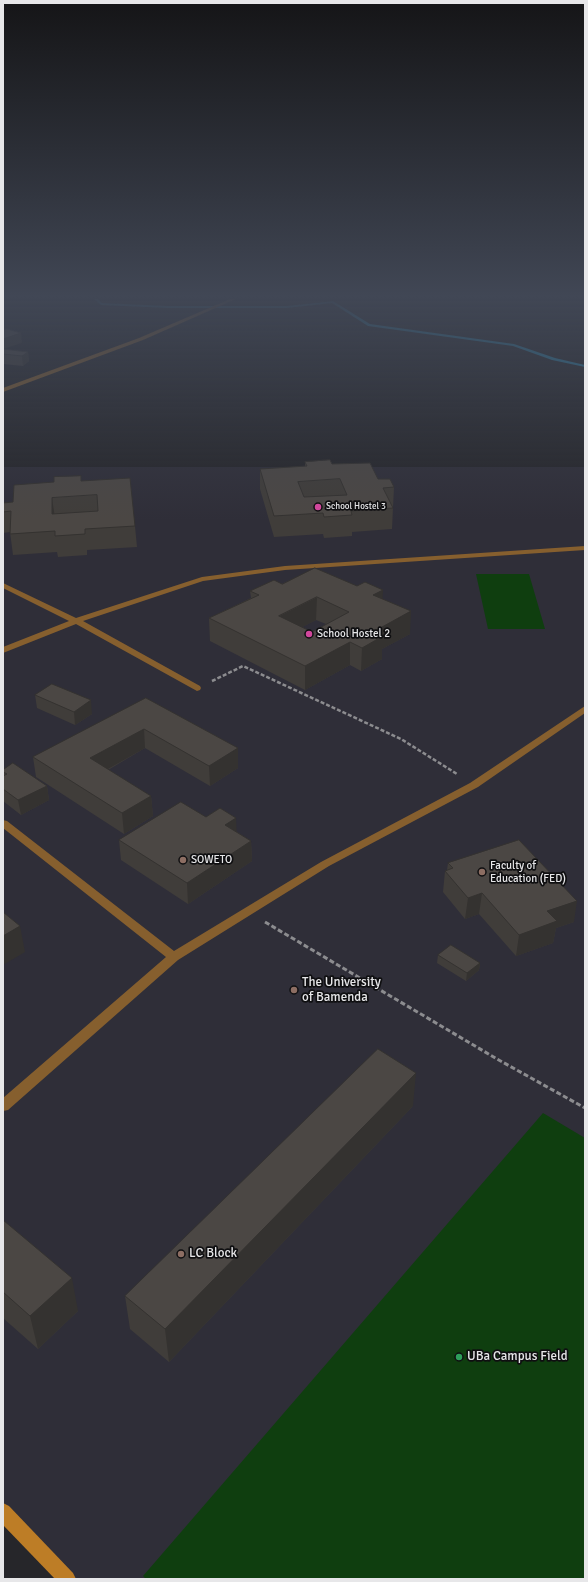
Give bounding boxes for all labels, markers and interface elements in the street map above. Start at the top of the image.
marker: School Hostel 3 [313,502,323,512]
place label: School Hostel 3 [326,502,386,512]
place label: School Hostel 2 [317,627,390,641]
marker: School Hostel 2 [304,629,314,639]
place label: SOWETO [191,853,232,867]
marker: SOWETO [178,855,188,865]
place label: Faculty of Education (FED) [490,859,566,885]
marker: Faculty of Education (FED) [477,867,487,877]
place label: The University of Bamenda [302,975,381,1006]
marker: The University of Bamenda [289,985,299,995]
place label: LC Block [189,1246,237,1262]
marker: LC Block [176,1249,186,1259]
place label: UBa Campus Field [467,1349,568,1365]
marker: UBa Campus Field [454,1352,464,1362]

